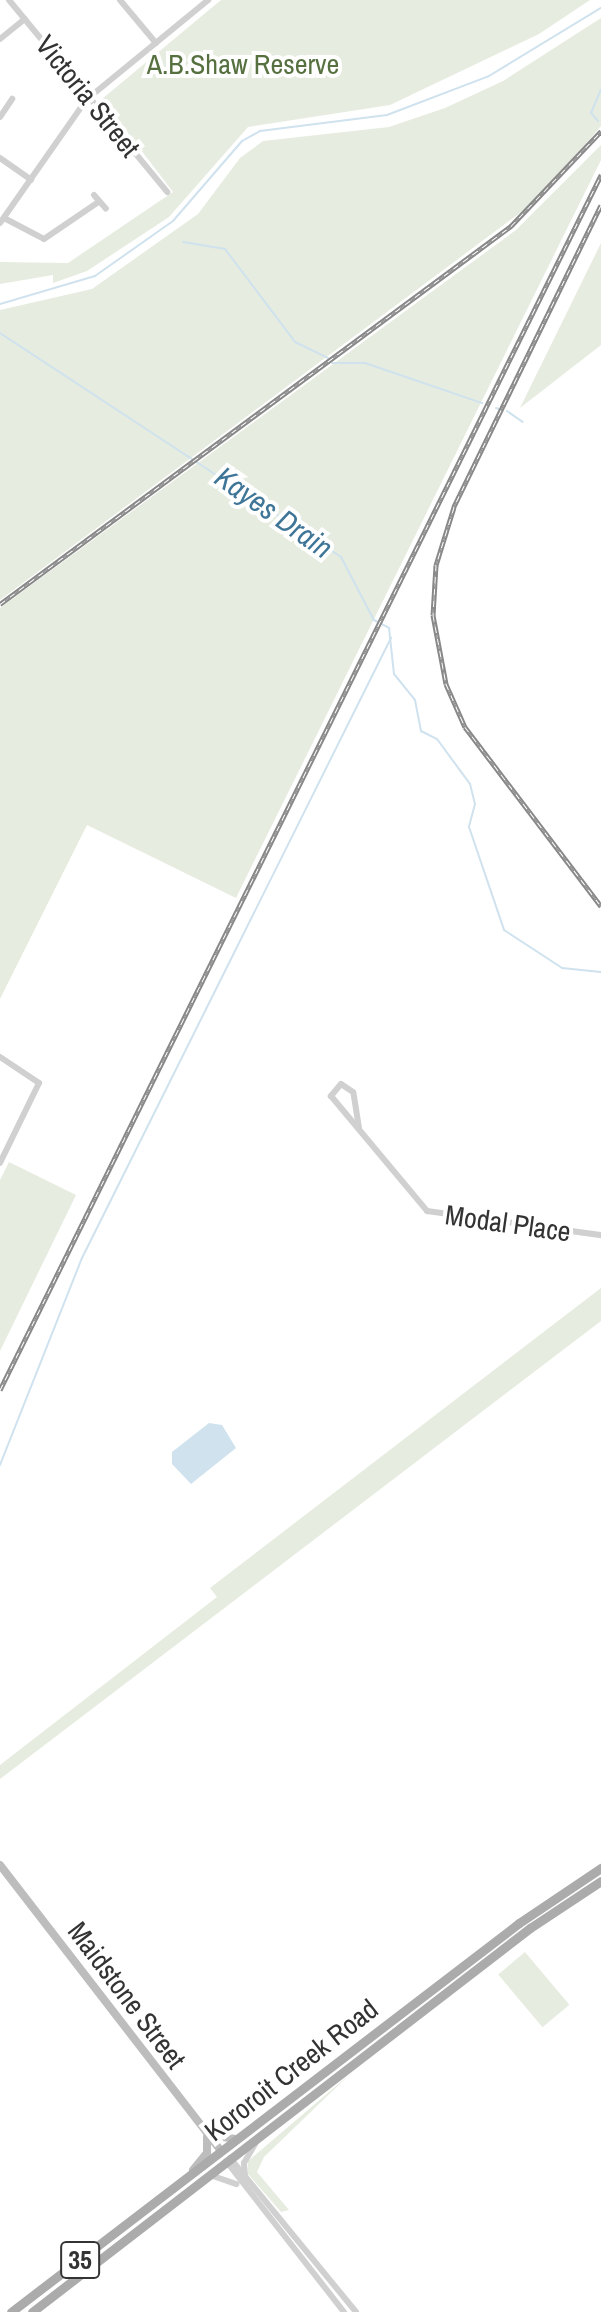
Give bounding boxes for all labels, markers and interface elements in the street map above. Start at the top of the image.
street label: Victoria Street [29,29,147,163]
park label: A.B.Shaw Reserve [147,47,339,81]
water label: Kayes Drain [208,458,340,566]
street label: Modal Place [443,1198,573,1248]
street label: Maidstone Street [61,1915,193,2075]
street label: Kororoit Creek Road [198,1992,384,2148]
road number: 35 [60,2238,100,2282]

